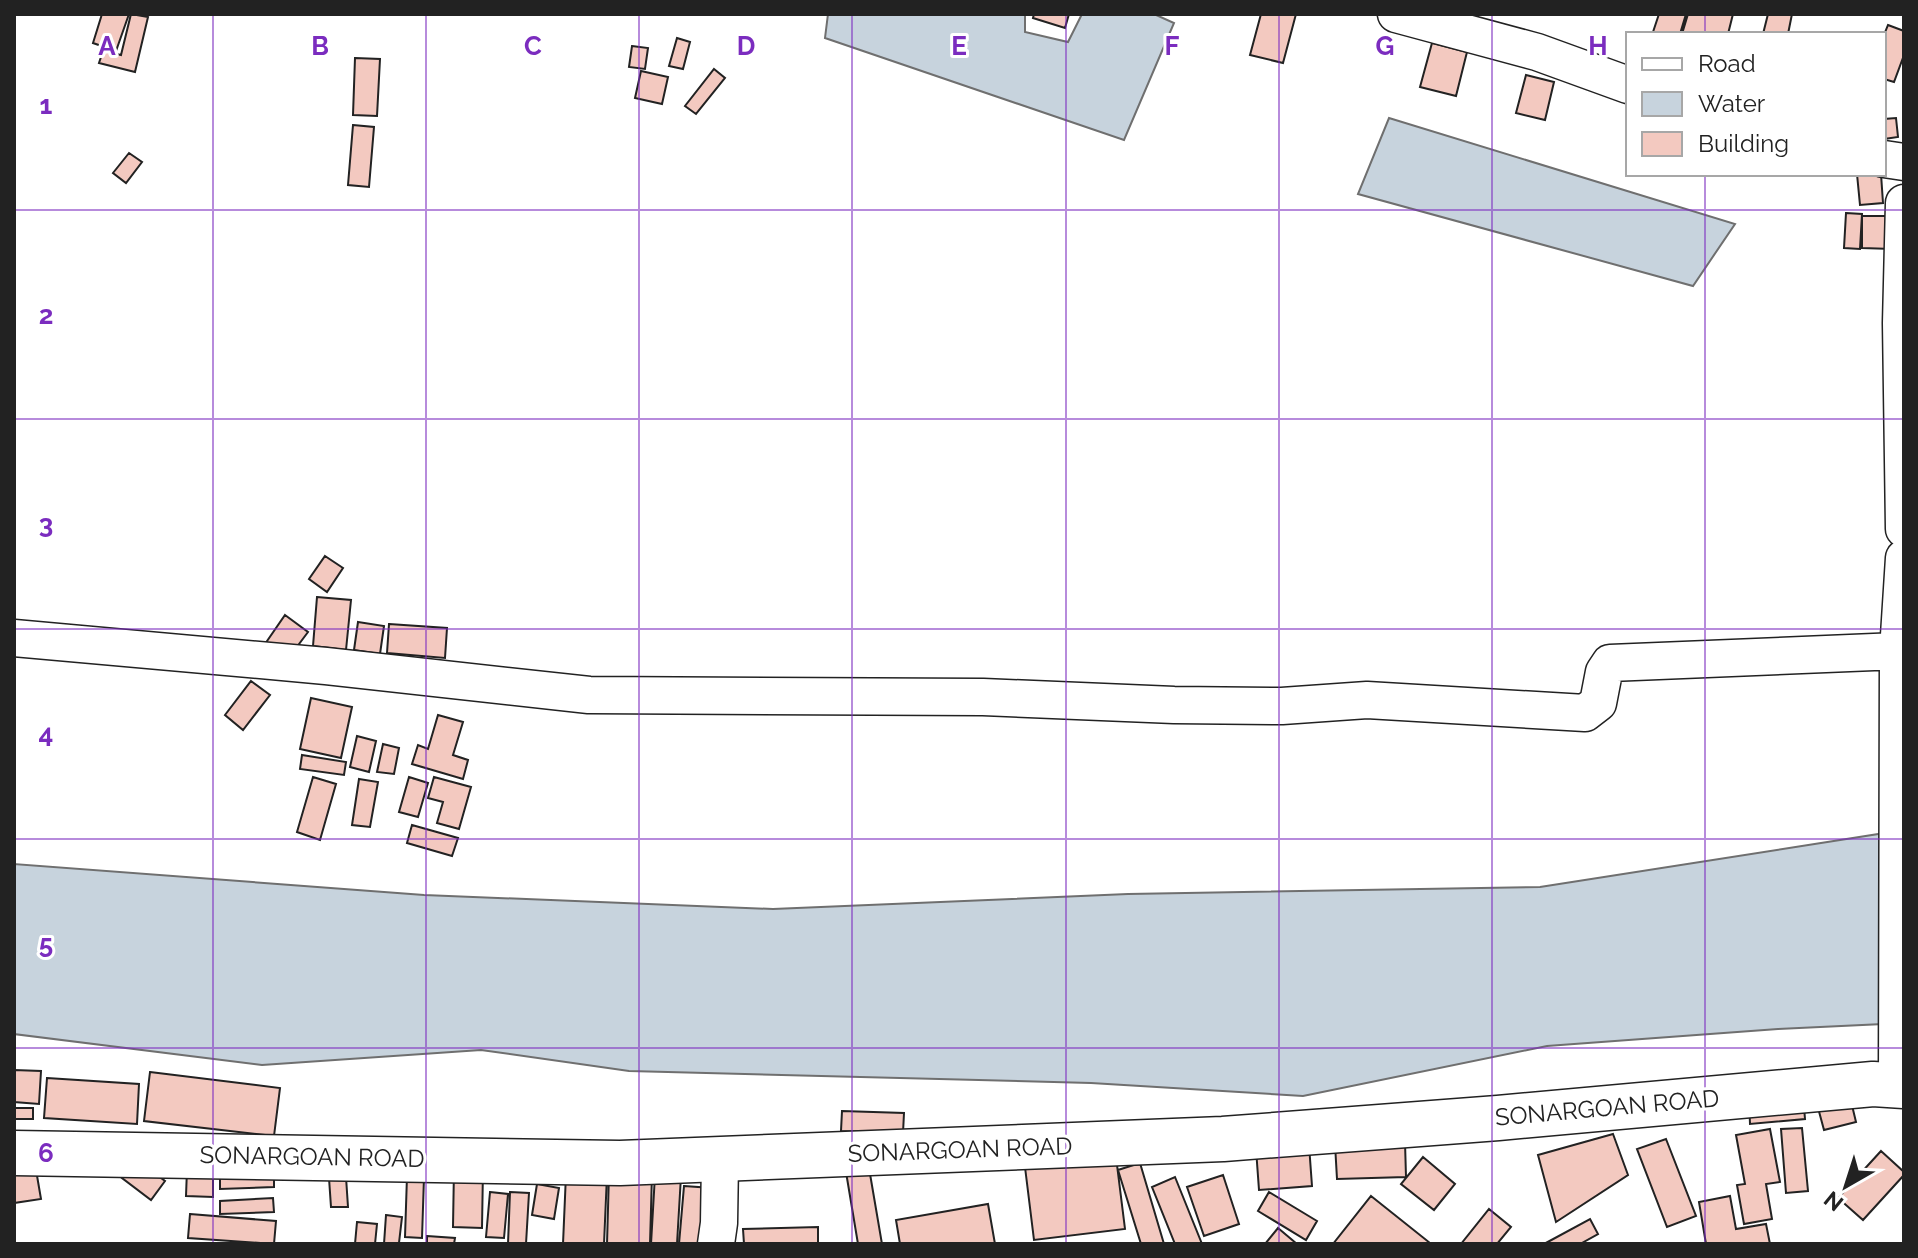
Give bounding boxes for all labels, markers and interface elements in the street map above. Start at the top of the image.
text: A [98,31,116,61]
text: B [311,31,329,61]
text: C [524,31,542,61]
text: D [737,31,755,61]
text: E [951,31,967,61]
text: F [1165,31,1180,61]
text: G [1376,31,1394,61]
text: H [1588,31,1608,61]
legend [1626,32,1886,176]
text: Road [1698,49,1756,78]
text: Water [1698,89,1766,118]
text: 1 [40,90,53,120]
text: Building [1698,129,1789,158]
text: 2 [39,300,53,330]
text: 3 [39,509,53,539]
text: 4 [39,719,53,749]
text: 5 [39,929,53,959]
street label: SONARGOAN ROAD [1494,1083,1720,1132]
street label: SONARGOAN ROAD [847,1131,1073,1168]
text: 6 [38,1138,54,1168]
street label: SONARGOAN ROAD [199,1140,425,1173]
north arrow [1806,1146,1886,1226]
text: N [1819,1186,1848,1217]

